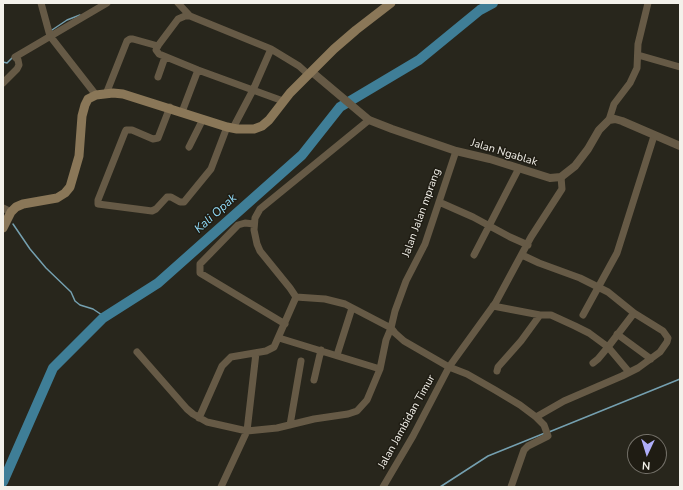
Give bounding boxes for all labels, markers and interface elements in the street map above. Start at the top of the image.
street label: Jalan Ngablak [469,137,539,169]
street label: Jalan Jalan mprang [400,167,444,259]
water label: Kali Opak [192,191,240,237]
street label: Jalan Jambidan Timur [376,373,438,471]
north arrow [627,434,667,474]
text: N [642,458,651,473]

